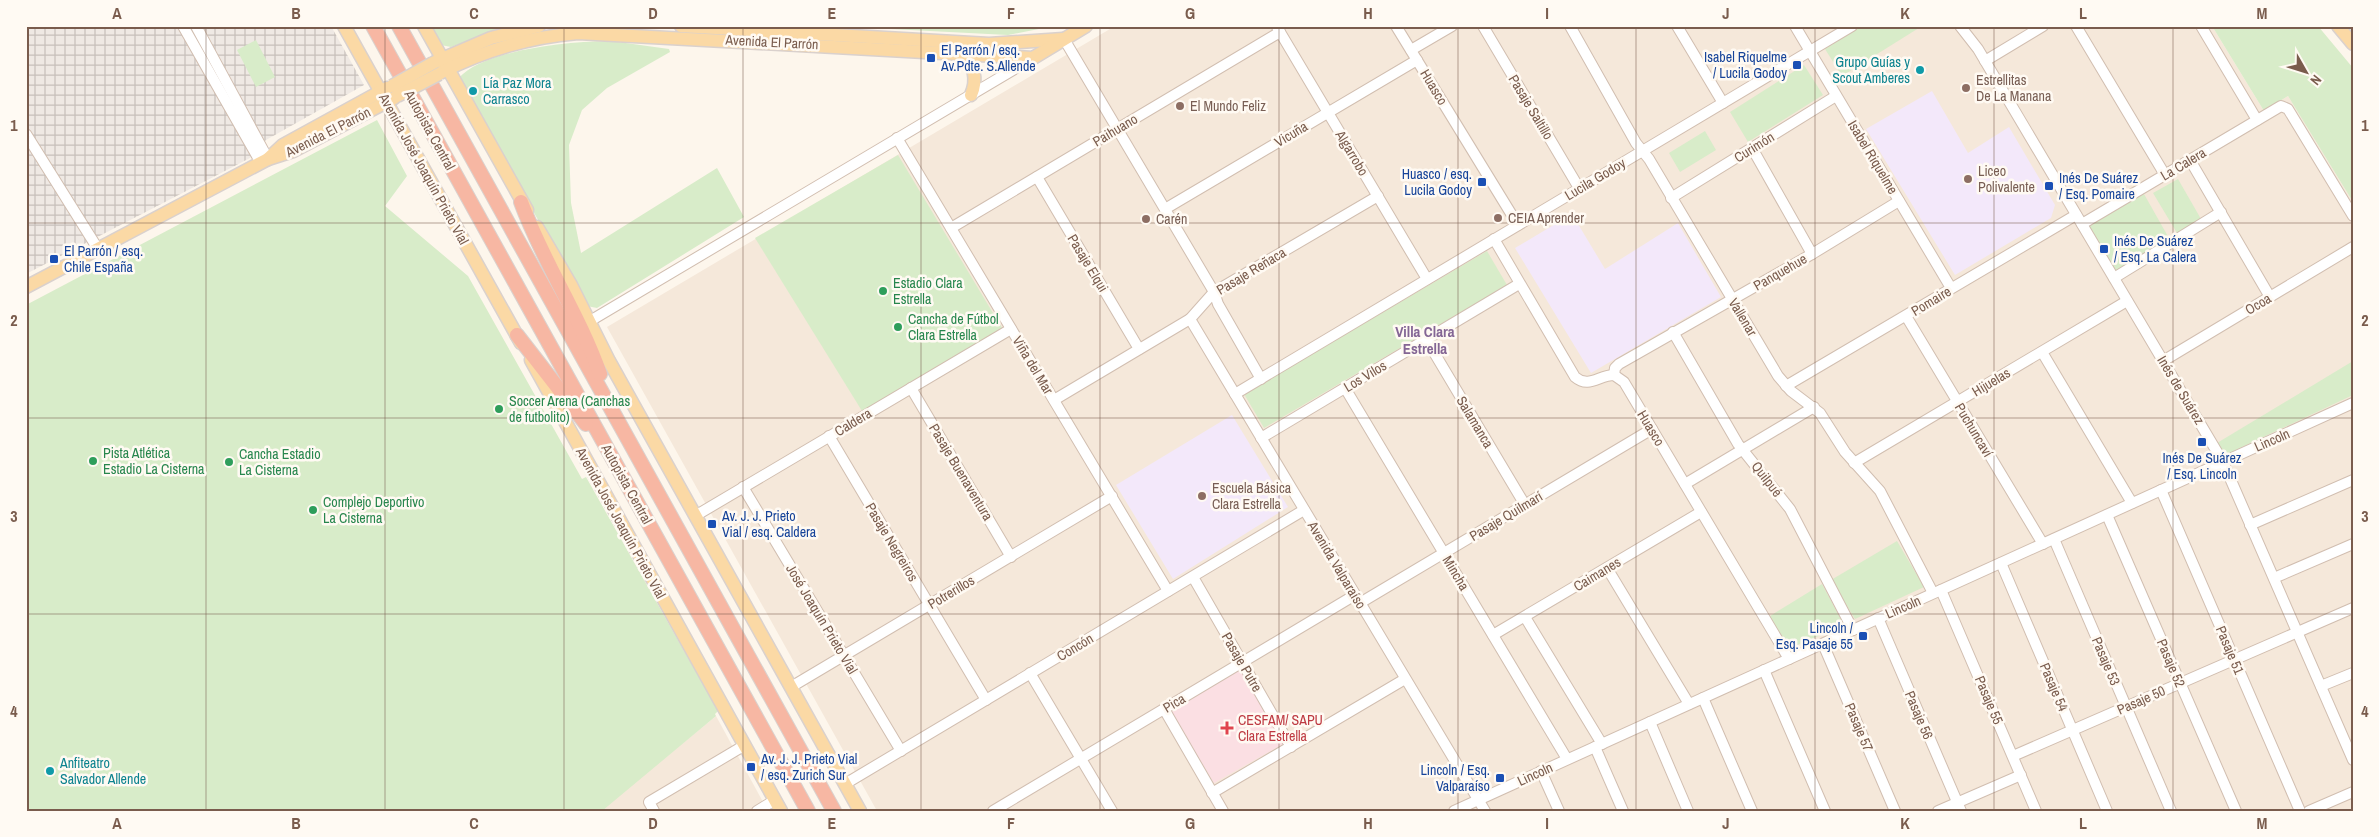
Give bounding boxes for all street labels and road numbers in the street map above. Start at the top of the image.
street label: Avenida El Parrón [724,31,819,53]
street label: Huasco [1416,66,1452,108]
street label: Pasaje Saltillo [1505,71,1557,143]
street label: Autopista Central [400,86,459,173]
street label: Avenida José Joaquín Prieto Vial [374,89,473,248]
street label: Avenida El Parrón [282,103,374,162]
street label: Paihuano [1089,110,1141,150]
street label: Vicuña [1271,117,1311,151]
street label: Isabel Riquelme [1844,117,1902,197]
street label: Algarrobo [1331,126,1373,179]
street label: Curimón [1731,128,1777,166]
street label: La Calera [2157,143,2209,185]
street label: Lucila Godoy [1561,154,1629,204]
street label: Pasaje Elqui [1064,231,1112,295]
street label: Pasaje Reñaca [1213,243,1290,299]
street label: Panquehue [1750,250,1810,294]
street label: Pomaire [1908,282,1954,320]
street label: Ocoa [2242,289,2275,319]
street label: Vallenar [1725,295,1761,339]
street label: Viña del Mar [1009,333,1058,398]
street label: Inés de Suárez [2153,352,2209,428]
street label: Los Vilos [1340,356,1390,396]
street label: Hijuelas [1969,363,2014,400]
street label: Salamanca [1452,393,1498,452]
street label: Puchuncaví [1951,400,1998,461]
street label: Caldera [831,404,875,440]
street label: Huasco [1633,407,1669,449]
street label: Pasaje Buenaventura [925,420,997,524]
street label: Lincoln [2251,424,2293,456]
street label: Autopista Central [597,440,656,527]
street label: Avenida José Joaquín Prieto Vial [571,443,670,602]
street label: Quilpué [1748,458,1786,500]
street label: Pasaje Quilmarí [1466,487,1547,545]
street label: Pasaje Negreiros [861,499,923,585]
street label: Avenida Valparaíso [1303,517,1370,612]
street label: Mincha [1439,552,1474,594]
street label: Caimanes [1570,553,1624,595]
street label: José Joaquín Prieto Vial [782,561,862,677]
street label: Potrerillos [924,571,978,613]
street label: Lincoln [1882,591,1924,623]
street label: Pasaje 51 [2212,623,2248,678]
street label: Concón [1053,629,1097,665]
street label: Pasaje Putre [1218,629,1266,695]
street label: Pasaje 53 [2088,634,2124,688]
street label: Pasaje 52 [2153,636,2189,690]
street label: Pasaje 54 [2036,660,2072,715]
street label: Pasaje 55 [1971,673,2007,727]
street label: Pasaje 50 [2114,681,2168,719]
street label: Pasaje 56 [1901,688,1937,742]
street label: Pica [1160,689,1189,717]
street label: Pasaje 57 [1841,700,1877,754]
street label: Lincoln [1514,758,1556,790]

